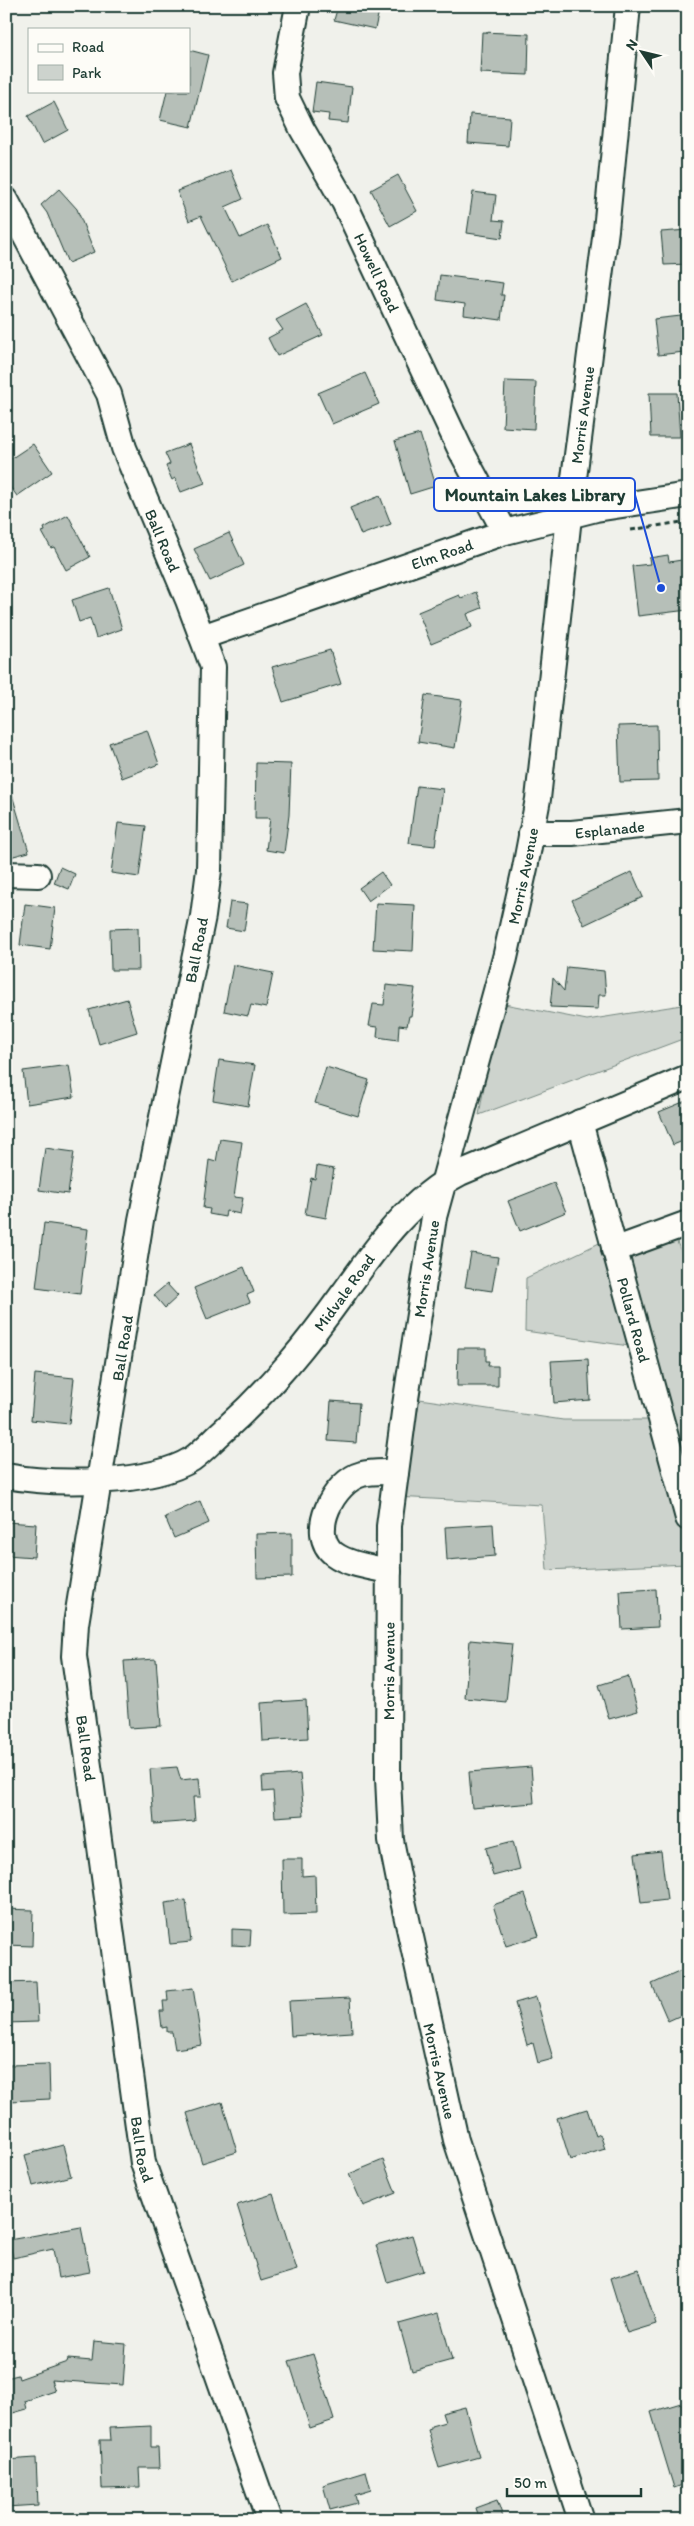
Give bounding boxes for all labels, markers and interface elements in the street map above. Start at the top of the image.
legend [28,28,190,92]
north arrow [616,28,666,78]
text: N [622,36,641,54]
text: Road [72,38,105,56]
text: Park [72,64,102,82]
street label: Howell Road [350,230,404,316]
street label: Morris Avenue [567,365,598,465]
callout: Mountain Lakes Library [434,478,635,511]
text: Mountain Lakes Library [445,484,626,506]
street label: Ball Road [141,506,184,575]
street label: Elm Road [409,535,476,574]
street label: Esplanade [574,817,646,843]
street label: Morris Avenue [504,826,542,926]
street label: Ball Road [181,915,212,984]
street label: Morris Avenue [410,1219,443,1319]
street label: Midvale Road [310,1250,379,1335]
street label: Pollard Road [613,1275,654,1365]
street label: Ball Road [108,1314,137,1382]
street label: Morris Avenue [379,1622,399,1720]
street label: Ball Road [72,1714,100,1783]
street label: Morris Avenue [419,2021,460,2121]
street label: Ball Road [127,2115,158,2185]
scale bar [507,2466,640,2498]
text: 50 m [514,2474,547,2492]

